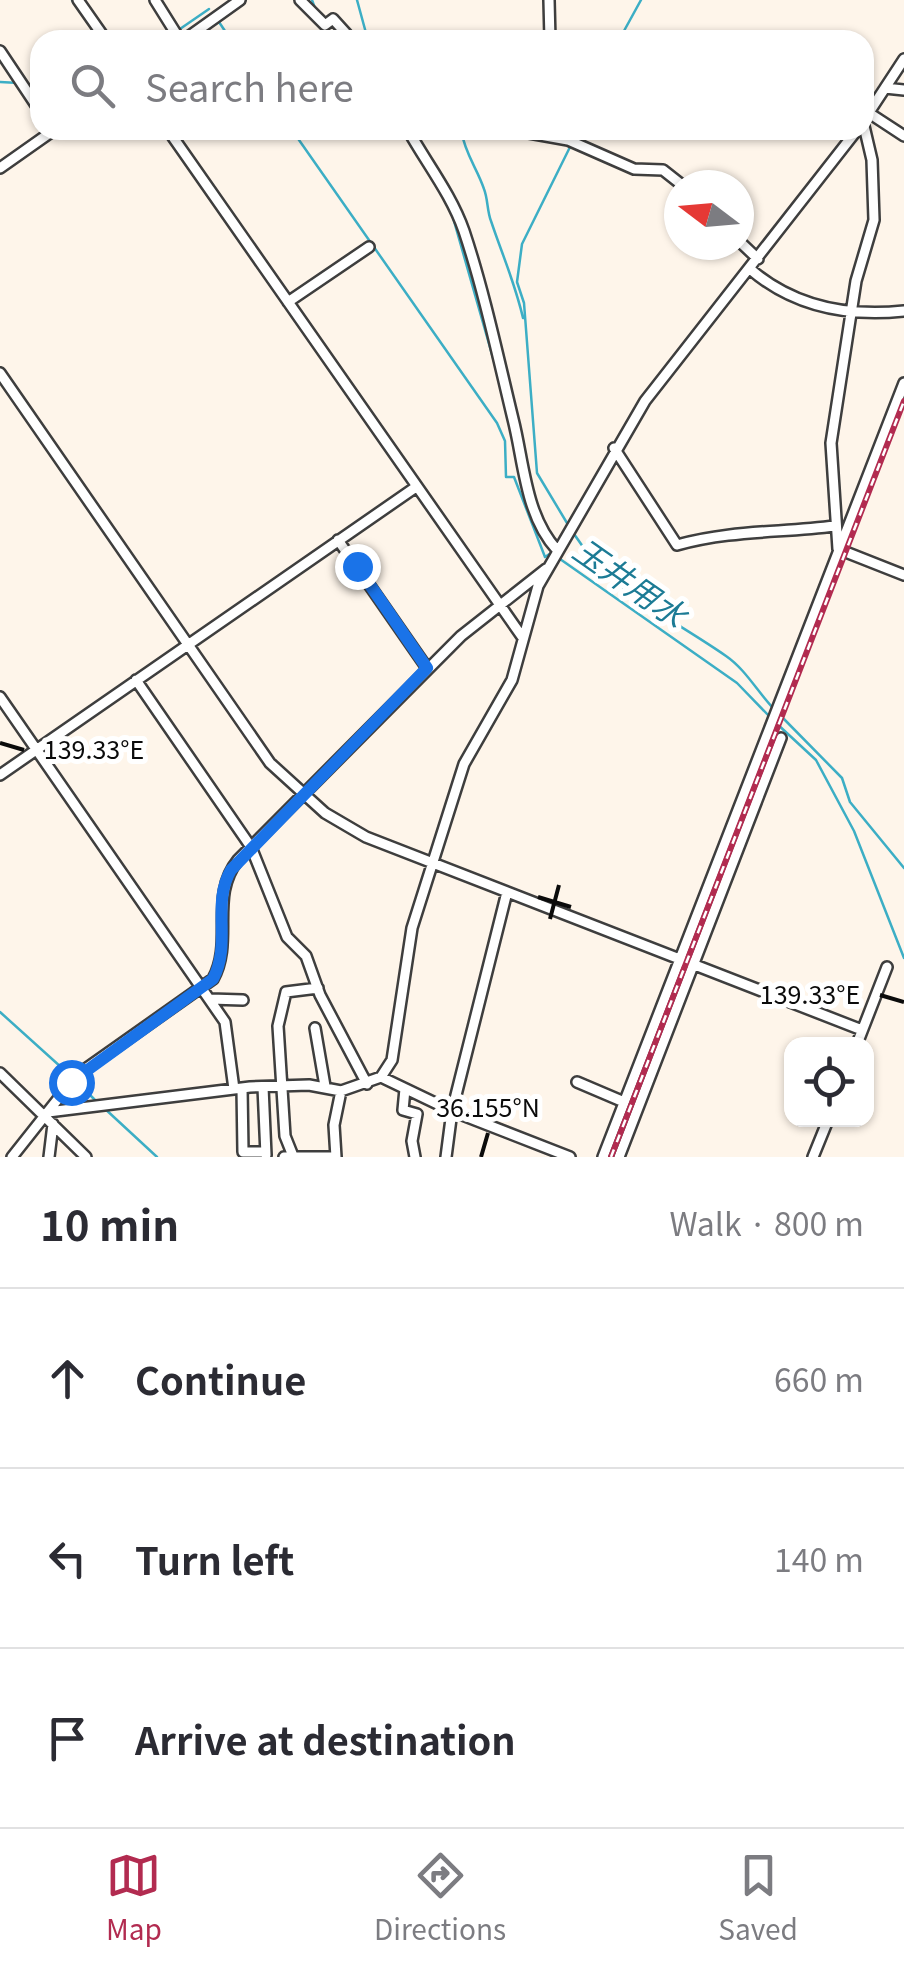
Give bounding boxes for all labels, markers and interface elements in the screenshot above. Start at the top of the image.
search box [30,30,874,140]
icon: search [65,58,120,113]
text: Search here [145,58,354,113]
north arrow [664,170,754,260]
water label: 玉井用水 [565,525,699,638]
route end [335,544,381,590]
text: 139.33°E [44,730,144,766]
text: 139.33°E [760,975,860,1011]
map controls [784,1037,874,1127]
button: locate [784,1037,874,1127]
route start [49,1060,95,1106]
text: 36.155°N [436,1088,540,1124]
text: 10 min [40,1192,179,1253]
text: Walk · 800 m [669,1199,864,1245]
icon: ahead [40,1351,95,1406]
text: Continue [135,1351,306,1406]
text: 660 m [774,1355,864,1401]
icon: left [40,1531,95,1586]
text: Turn left [135,1531,294,1586]
text: 140 m [774,1535,864,1581]
icon: arrive [40,1711,95,1766]
text: Arrive at destination [135,1711,516,1766]
tab: Map [106,1848,162,1948]
tab: Directions [374,1848,506,1948]
tab: Saved [718,1848,798,1948]

